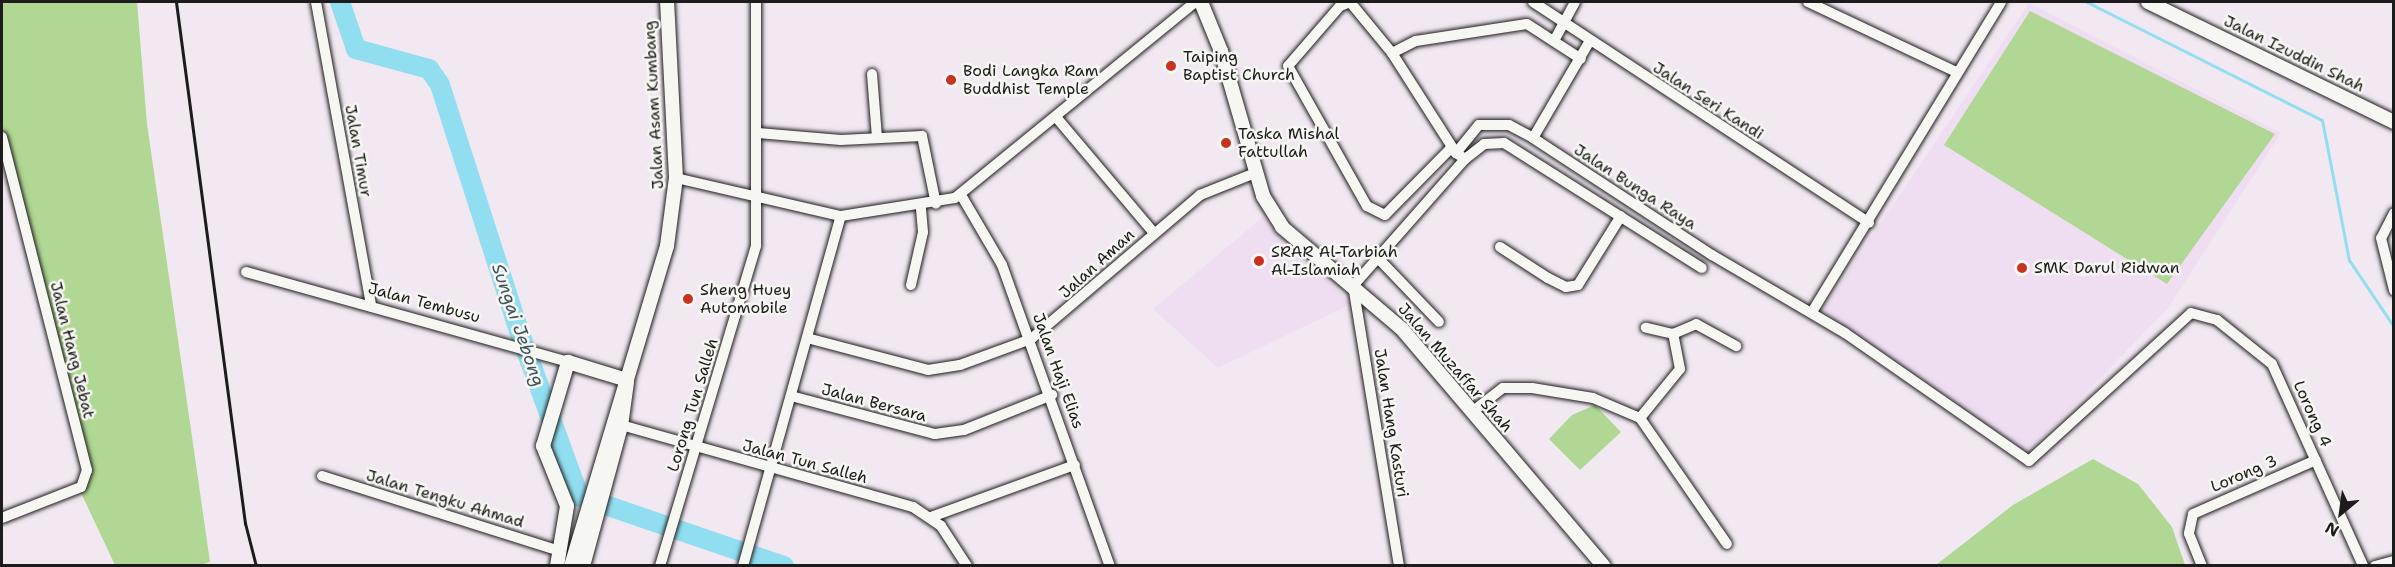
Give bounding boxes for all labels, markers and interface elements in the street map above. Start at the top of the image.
street label: Jalan Izuddin Shah [2220,12,2368,96]
street label: Jalan Asam Kumbang [640,20,668,190]
place label: Taiping Baptist Church [1183,47,1295,85]
street label: Jalan Seri Kandi [1649,58,1767,144]
marker: Taiping Baptist Church [1164,59,1178,73]
place label: Bodi Langka Ram Buddhist Temple [963,61,1099,99]
marker: Bodi Langka Ram Buddhist Temple [944,73,958,87]
street label: Jalan Timur [340,103,376,199]
place label: Taska Mishal Fattullah [1238,124,1339,162]
marker: Taska Mishal Fattullah [1219,136,1233,150]
street label: Jalan Bunga Raya [1570,140,1700,234]
street label: Jalan Aman [1056,225,1138,303]
place label: SRAR Al-Tarbiah Al-Islamiah [1271,242,1398,280]
marker: SRAR Al-Tarbiah Al-Islamiah [1252,254,1266,268]
place label: SMK Darul Ridwan [2034,258,2179,278]
water label: Sungai Jebong [487,261,549,389]
marker: SMK Darul Ridwan [2015,261,2029,275]
street label: Jalan Tembusu [366,279,482,327]
street label: Jalan Hang Jebat [46,280,98,420]
place label: Sheng Huey Automobile [700,280,791,318]
marker: Sheng Huey Automobile [681,292,695,306]
street label: Jalan Muzaffar Shah [1394,300,1516,436]
street label: Jalan Haji Elias [1028,311,1088,431]
street label: Lorong Tun Salleh [664,336,722,474]
street label: Jalan Hang Kasturi [1370,347,1412,499]
street label: Lorong 4 [2289,378,2335,450]
street label: Jalan Bersara [819,380,929,426]
street label: Jalan Tun Salleh [740,436,870,488]
street label: Lorong 3 [2208,451,2280,497]
street label: Jalan Tengku Ahmad [364,466,526,532]
north arrow [2311,483,2371,543]
text: N [2321,517,2343,541]

